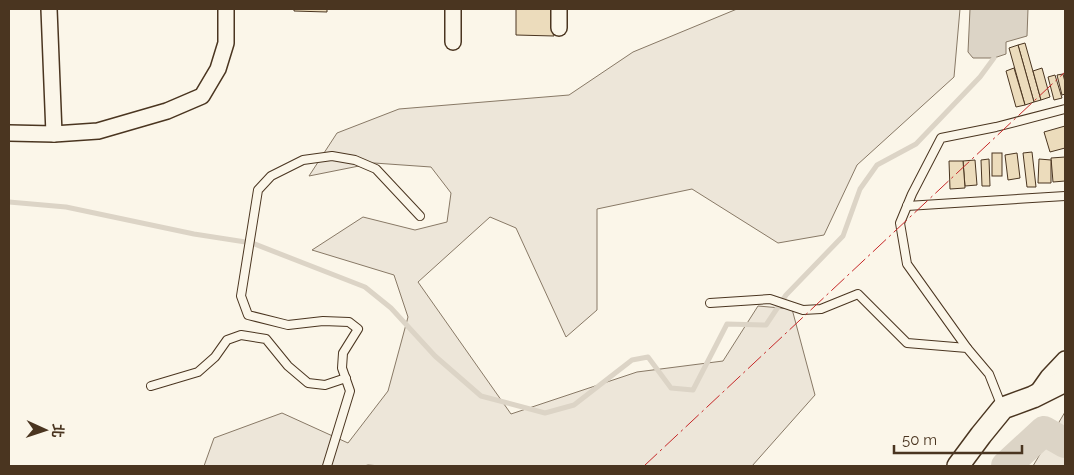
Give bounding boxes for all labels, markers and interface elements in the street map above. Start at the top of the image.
north arrow [20,405,70,455]
scale bar [894,422,1022,454]
text: 北 [50,423,66,438]
text: 50 m [902,431,937,449]

